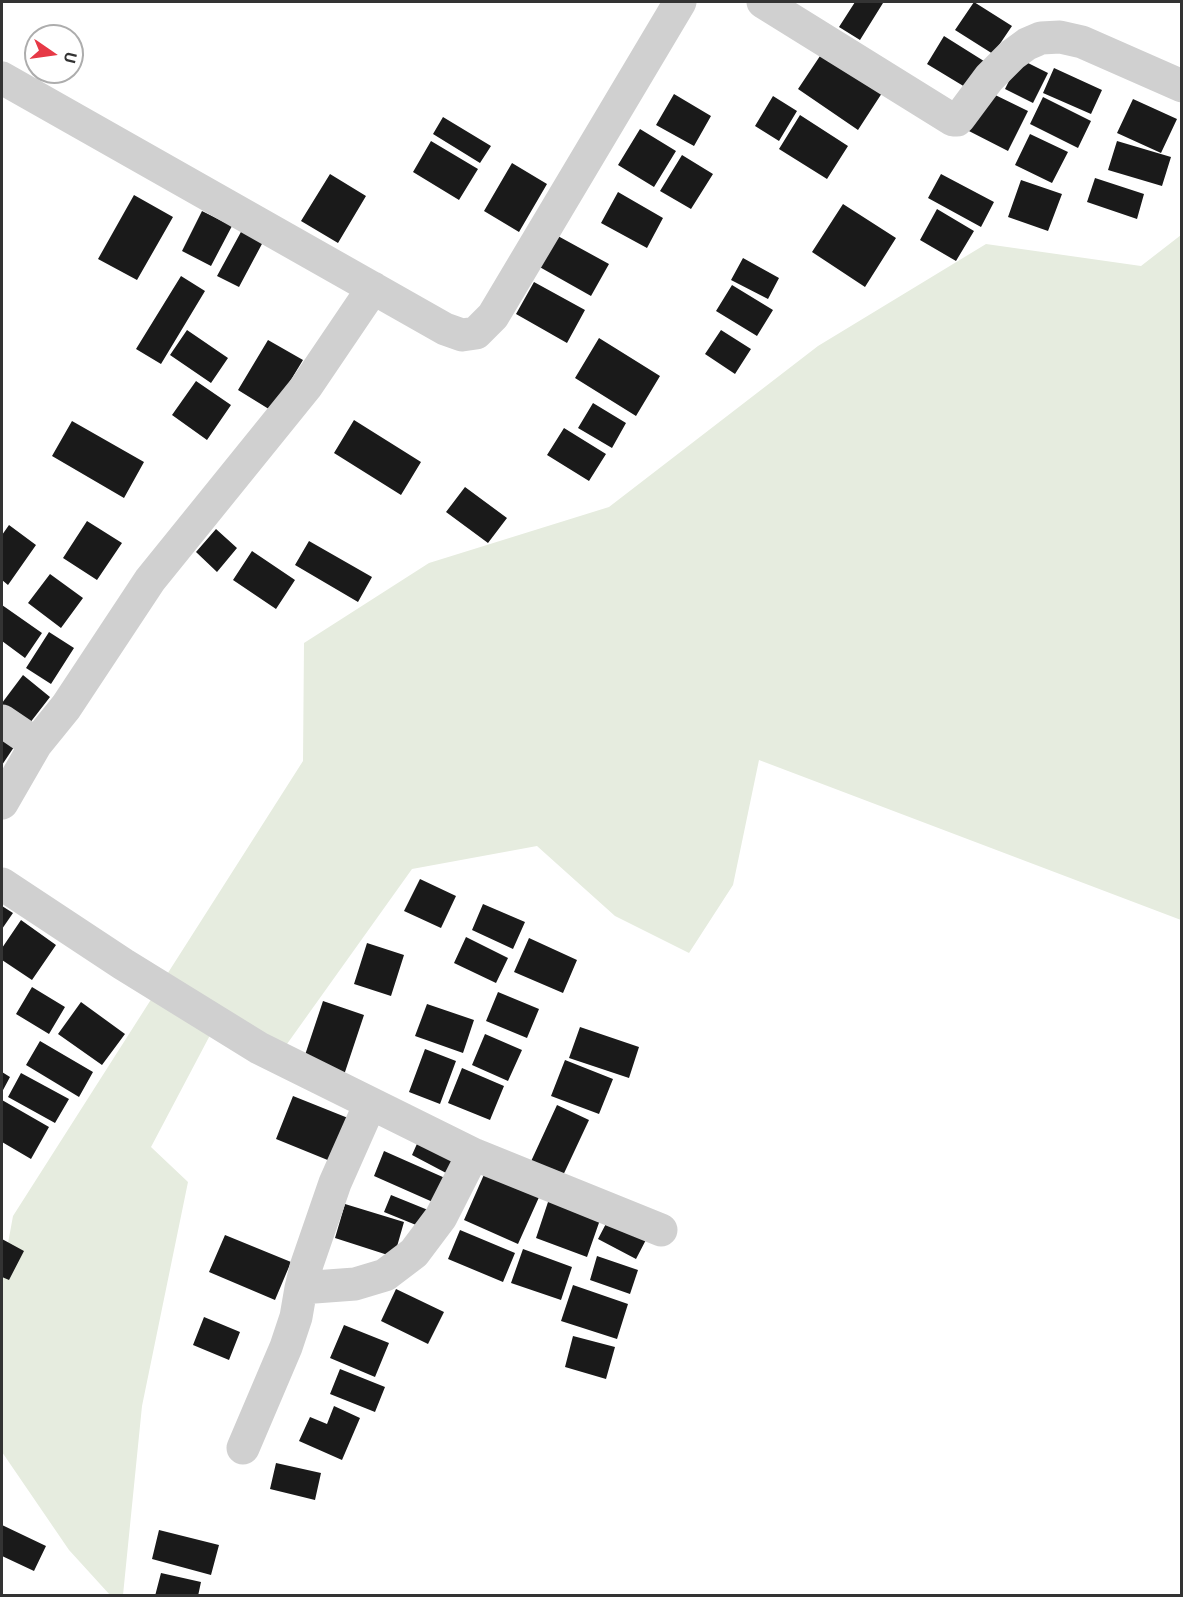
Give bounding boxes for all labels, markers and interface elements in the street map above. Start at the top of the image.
north arrow [24,24,84,84]
text: U [60,50,81,65]

